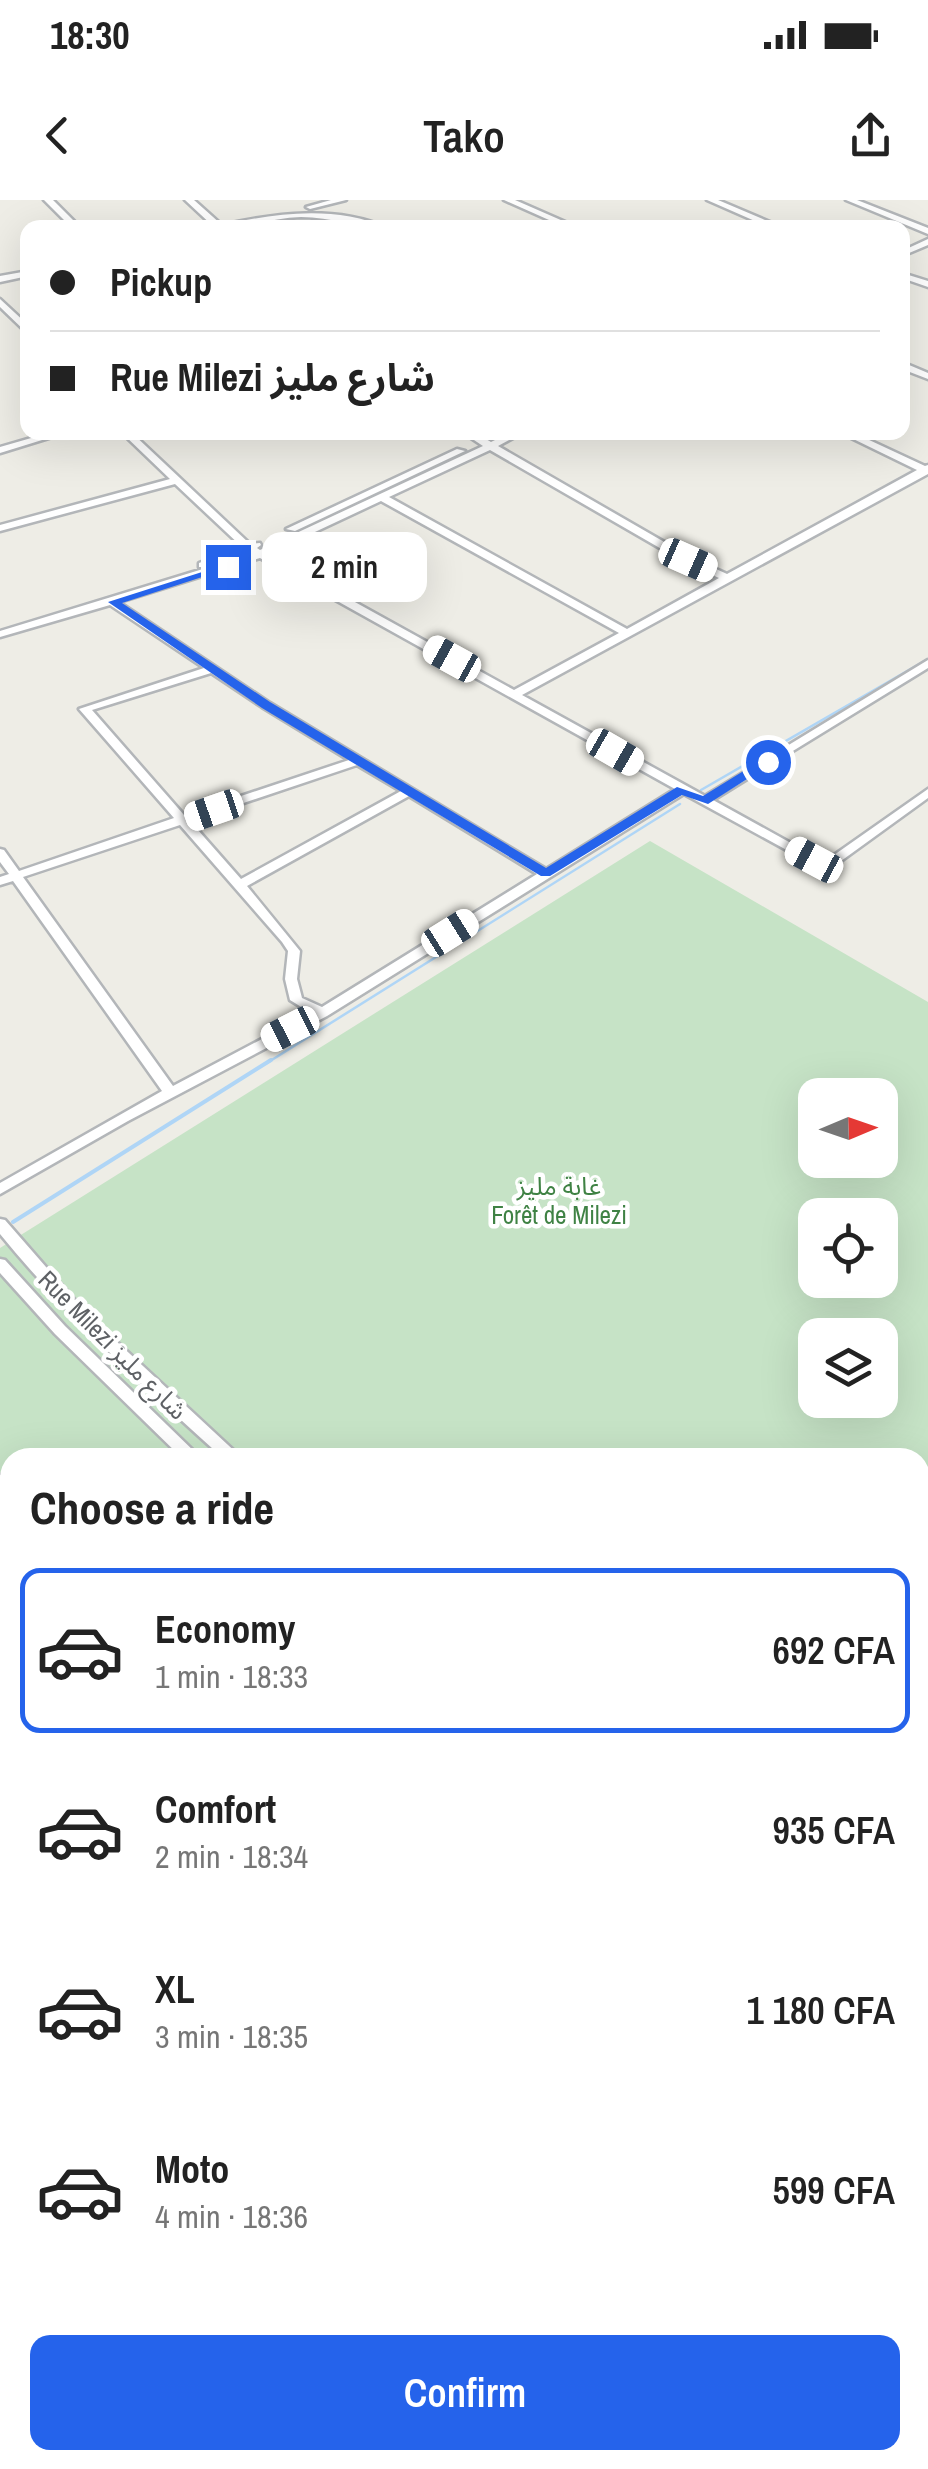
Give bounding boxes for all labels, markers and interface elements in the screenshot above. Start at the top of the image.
text: 18:30 [50,10,130,61]
text: Tako [423,105,505,166]
icon: back [30,108,85,163]
icon: share [843,108,898,163]
text: Pickup [110,257,212,308]
text: Rue Milezi شارع مليز [110,352,435,403]
callout: 2 min [263,532,428,602]
car [654,534,722,586]
route end [206,545,251,590]
text: 2 min [311,545,378,588]
car [418,631,486,687]
car [582,724,648,780]
route start [746,740,791,785]
car [181,786,247,834]
car [780,833,848,887]
car [417,904,483,962]
car [256,1002,324,1056]
north arrow [798,1078,898,1178]
map controls [798,1078,898,1418]
park label: غابة مليز Forêt de Milezi [491,1169,627,1232]
button: locate [798,1198,898,1298]
street label: Rue Milezi شارع مليز [30,1263,195,1428]
button: layers [798,1318,898,1418]
text: Choose a ride [30,1477,274,1538]
text: Economy [155,1604,295,1655]
icon: car [35,1606,125,1696]
text: 692 CFA [773,1625,895,1676]
text: 1 min · 18:33 [155,1655,308,1698]
text: Comfort [155,1784,276,1835]
icon: car [35,1786,125,1876]
text: 935 CFA [773,1805,895,1856]
text: 2 min · 18:34 [155,1835,308,1878]
text: XL [155,1964,195,2015]
icon: car [35,1966,125,2056]
text: 1 180 CFA [747,1985,895,2036]
text: 3 min · 18:35 [155,2015,308,2058]
text: Moto [155,2144,229,2195]
icon: car [35,2146,125,2236]
text: 599 CFA [773,2165,895,2216]
text: 4 min · 18:36 [155,2195,308,2238]
button: Confirm [30,2335,900,2450]

